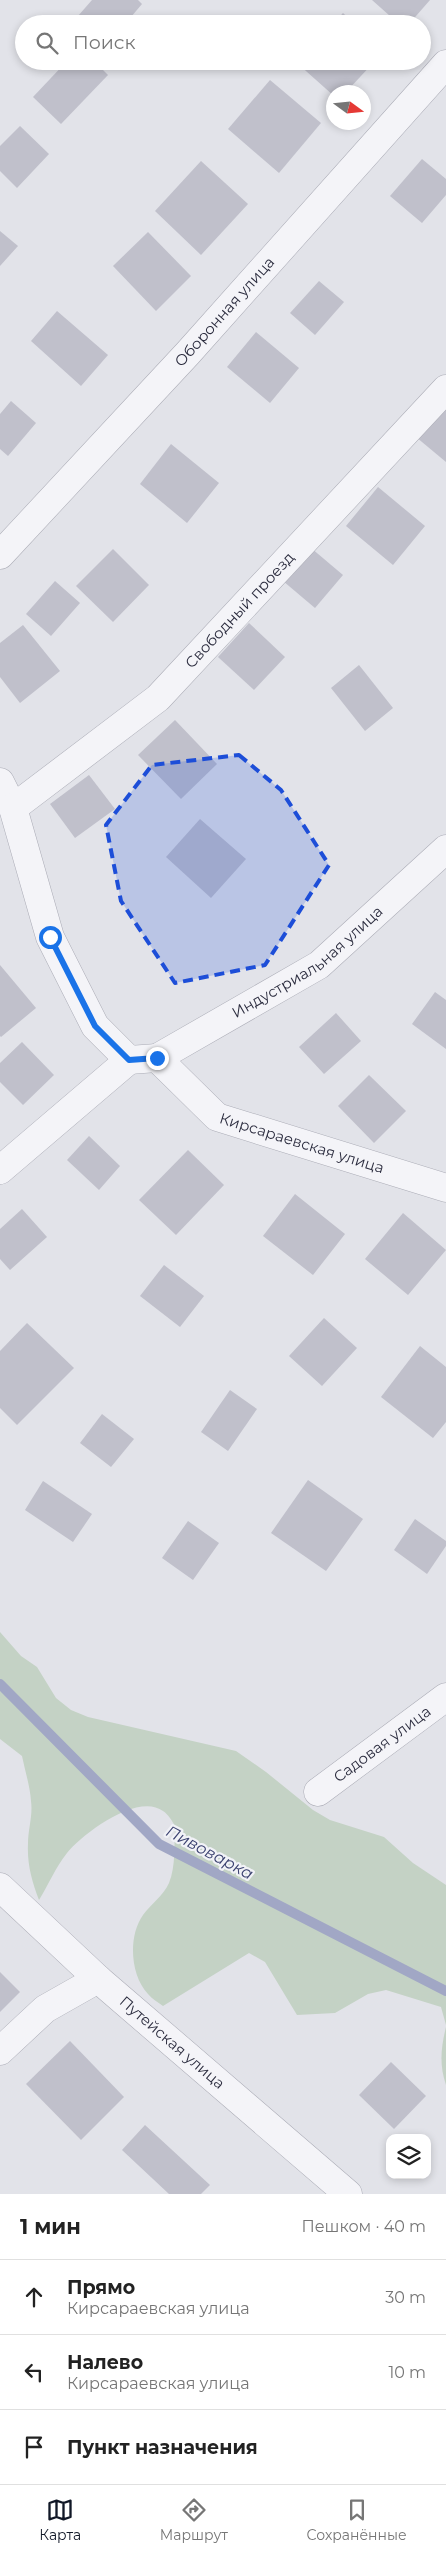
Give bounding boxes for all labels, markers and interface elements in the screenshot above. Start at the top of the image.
search box [15,15,431,70]
icon: search [33,29,61,57]
text: Поиск [73,31,136,54]
north arrow [326,85,371,130]
street label: Оборонная улица [170,253,278,370]
street label: Свободный проезд [181,548,298,672]
street label: Индустриальная улица [228,902,386,1022]
route start [39,926,62,949]
route end [146,1047,169,1070]
street label: Кирсараевская улица [217,1108,386,1177]
street label: Садовая улица [330,1702,434,1786]
water label: Пивоварка [163,1822,257,1883]
street label: Путейская улица [116,1992,229,2093]
map controls [386,2134,431,2179]
button: layers [386,2134,431,2179]
text: 1 мин [20,2214,81,2239]
text: Пешком · 40 m [301,2217,426,2236]
text: Прямо [67,2276,135,2299]
icon: ahead [20,2283,48,2311]
text: 30 m [385,2288,426,2307]
text: Кирсараевская улица [67,2299,250,2318]
text: Налево [67,2351,143,2374]
icon: left [20,2358,48,2386]
text: 10 m [388,2363,426,2382]
text: Кирсараевская улица [67,2374,250,2393]
icon: arrive [20,2433,48,2461]
text: Пункт назначения [67,2436,258,2459]
tab: Карта [39,2496,81,2544]
tab: Маршрут [160,2496,228,2544]
tab: Сохранённые [307,2496,407,2544]

